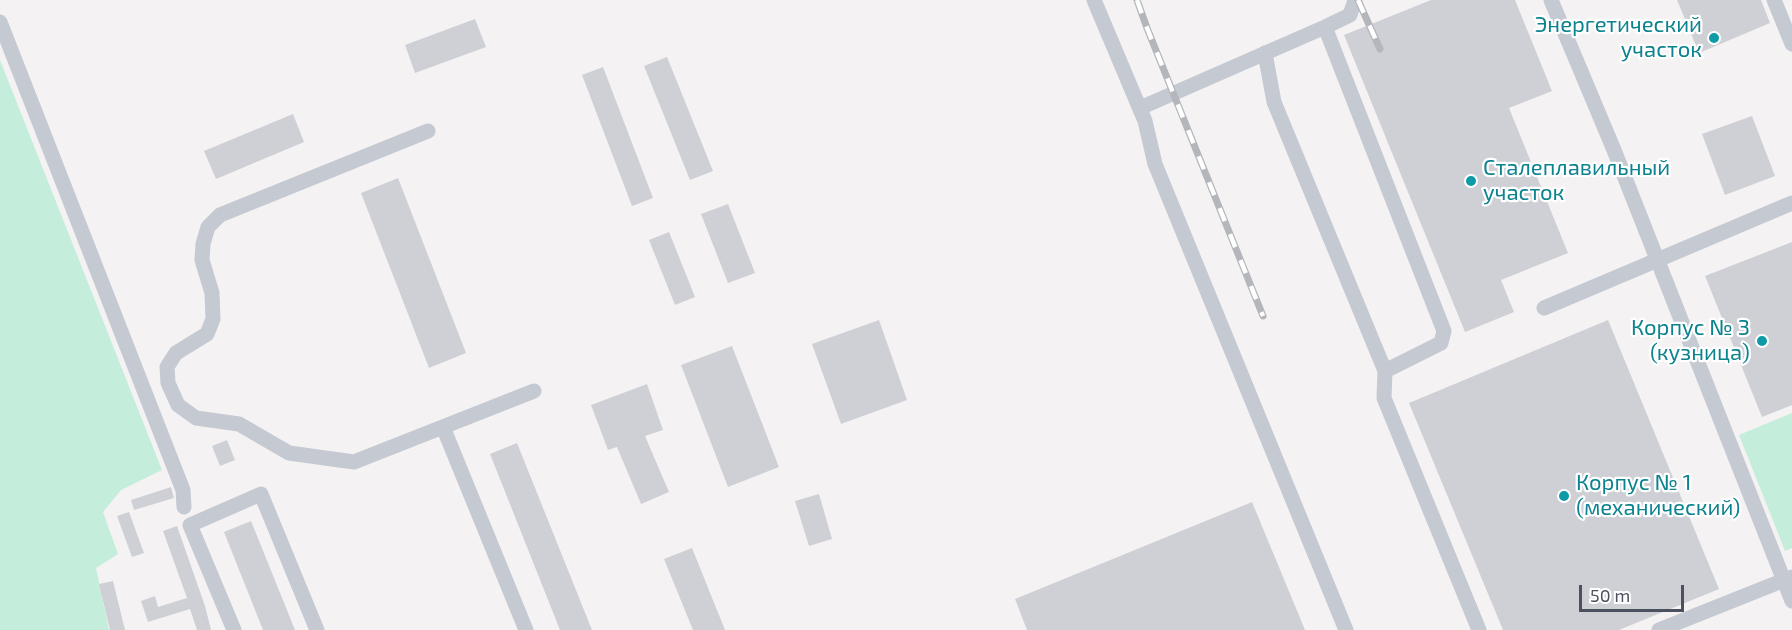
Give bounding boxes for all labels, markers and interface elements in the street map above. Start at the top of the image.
place label: Энергетический участок [1535,12,1702,63]
marker: Энергетический участок [1707,31,1721,45]
place label: Сталеплавильный участок [1483,155,1670,206]
marker: Сталеплавильный участок [1464,174,1478,188]
place label: Корпус № 3 (кузница) [1631,315,1750,366]
marker: Корпус № 3 (кузница) [1755,334,1769,348]
place label: Корпус № 1 (механический) [1576,470,1740,522]
marker: Корпус № 1 (механический) [1557,489,1571,503]
scale bar [1582,573,1687,611]
text: 50 m [1590,584,1630,606]

